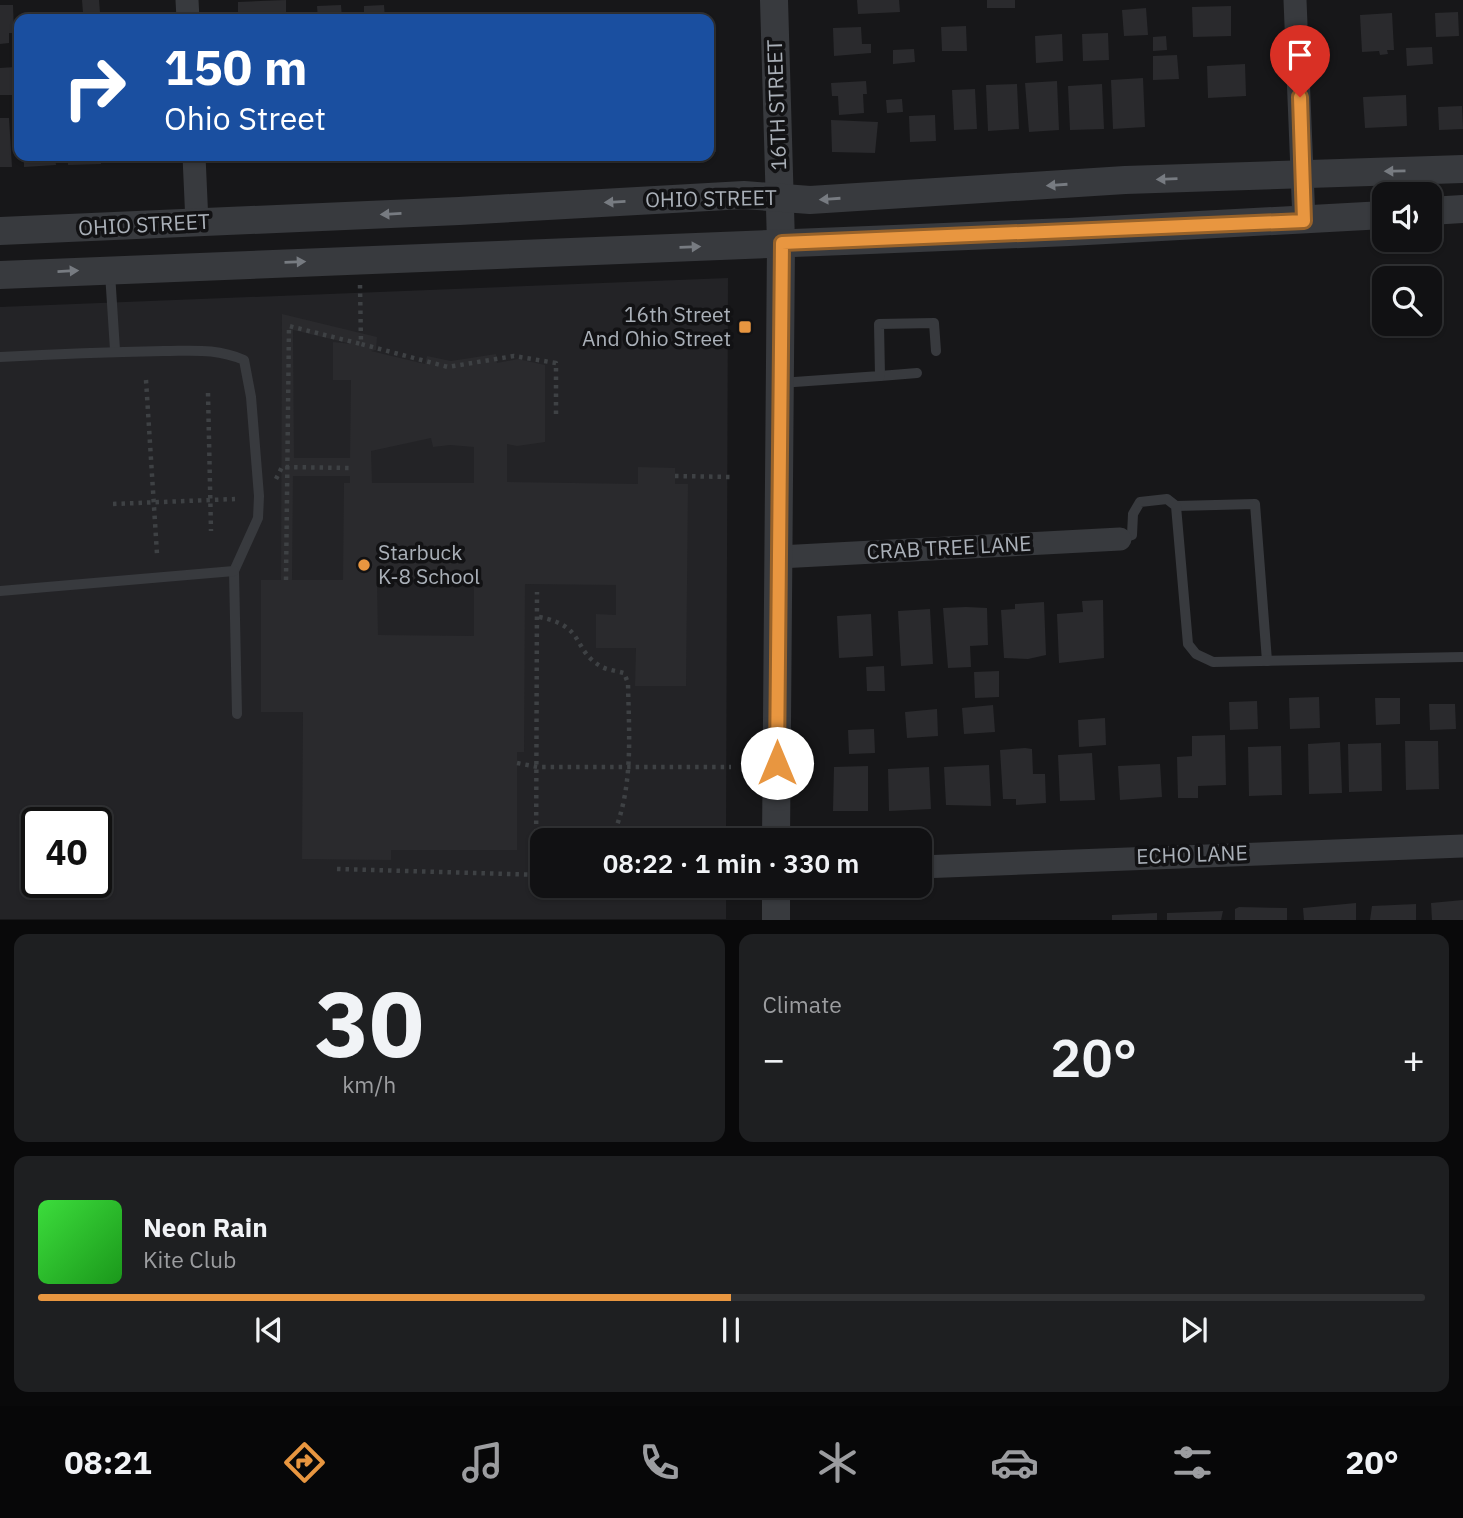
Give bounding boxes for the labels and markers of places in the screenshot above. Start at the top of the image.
pin [1270,25,1330,97]
place label: 16th Street And Ohio Street [582,300,731,352]
marker: 16th Street And Ohio Street [737,319,753,335]
place label: Starbuck K-8 School [378,538,480,590]
marker: Starbuck K-8 School [356,557,372,573]

